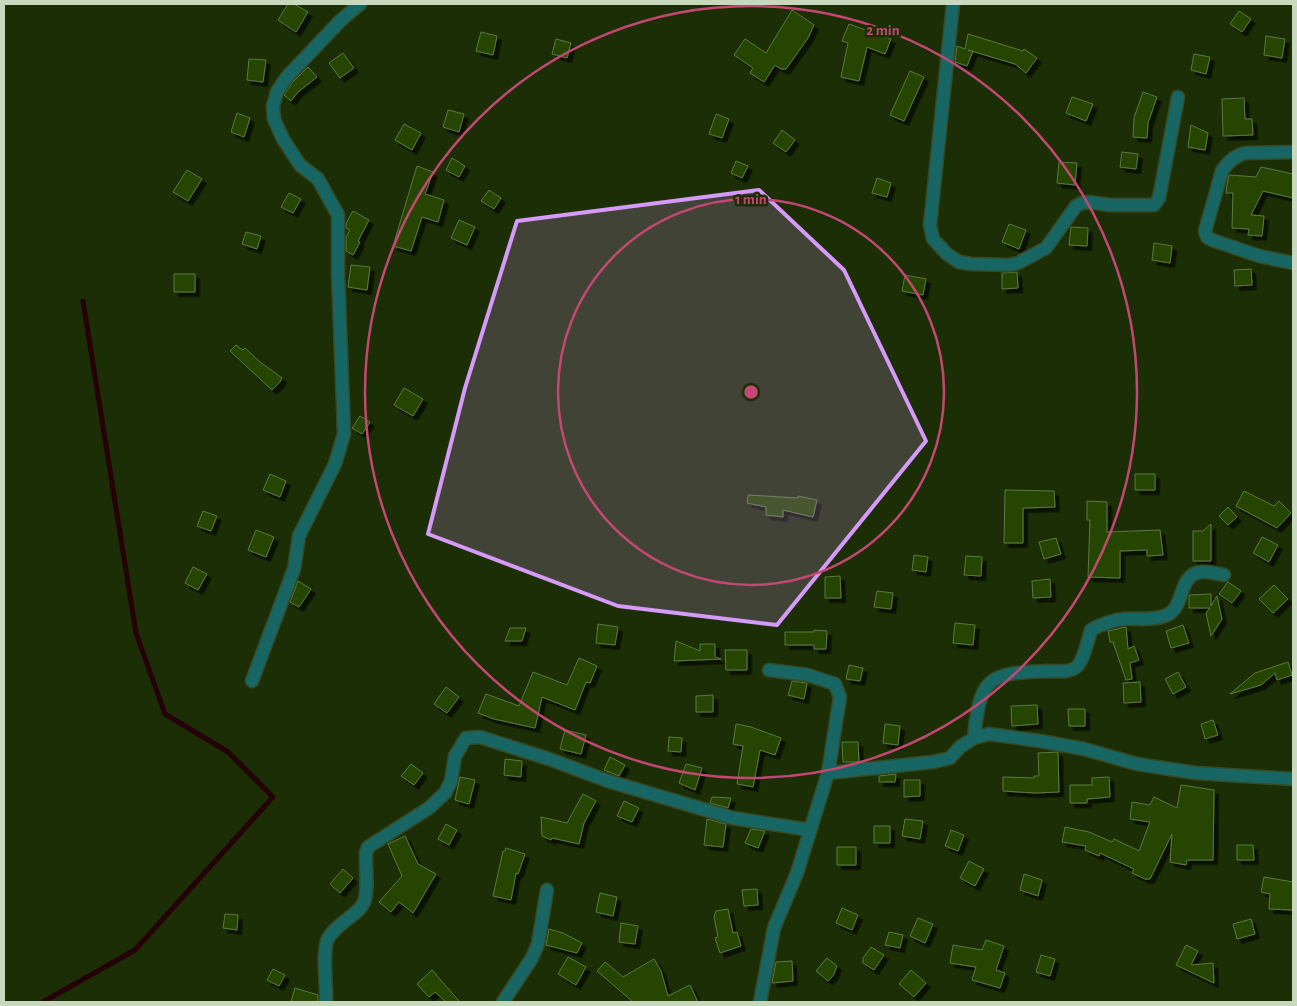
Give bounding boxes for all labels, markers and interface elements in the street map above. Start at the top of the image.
text: 2 min [866,23,900,38]
text: 1 min [735,192,767,207]
centre of rings [742,383,760,401]

